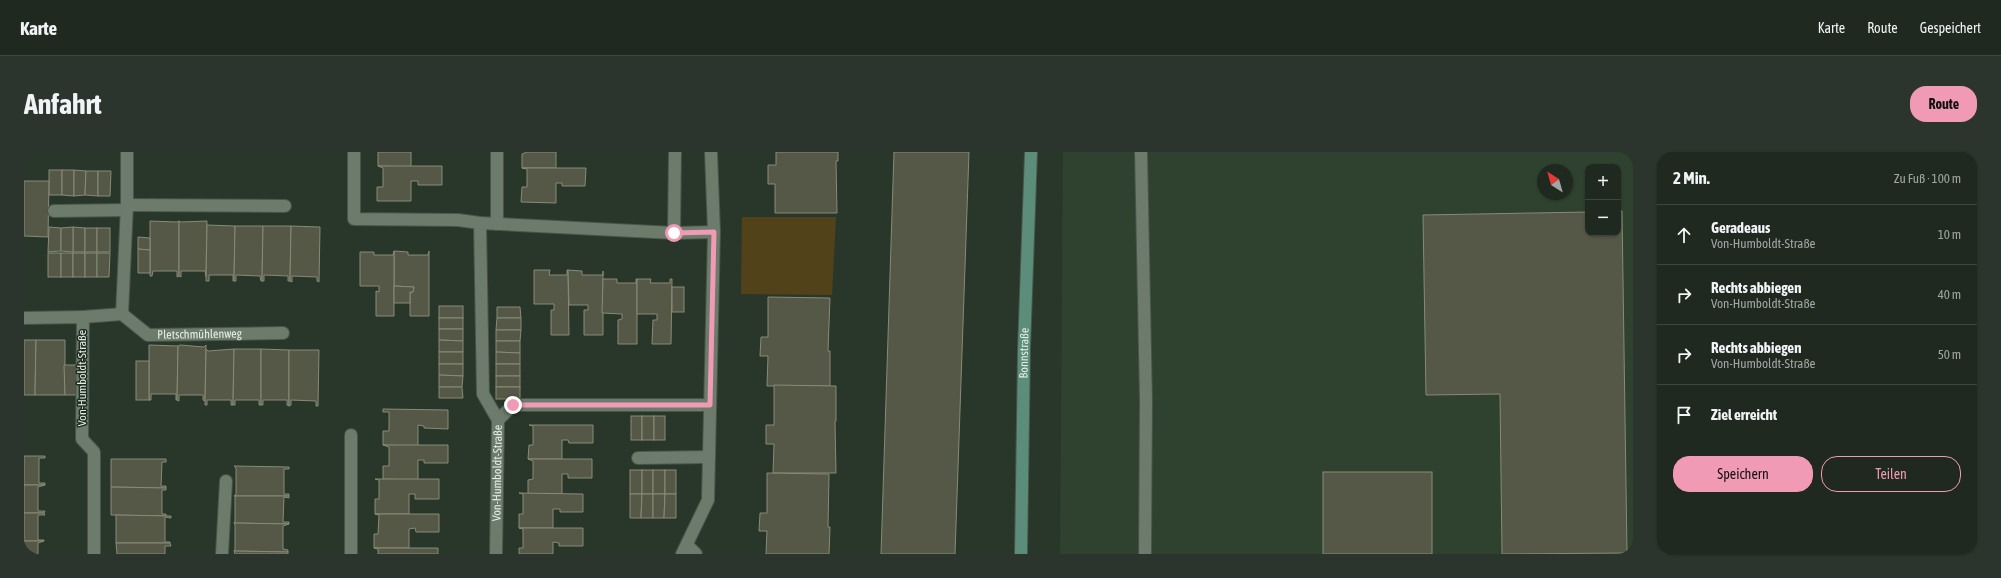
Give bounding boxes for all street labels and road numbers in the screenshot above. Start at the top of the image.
street label: Pletschmühlenweg [157,327,243,342]
street label: Bonnstraße [1017,327,1032,378]
street label: Von-Humboldt-Straße [75,330,89,426]
street label: Von-Humboldt-Straße [489,425,505,521]

